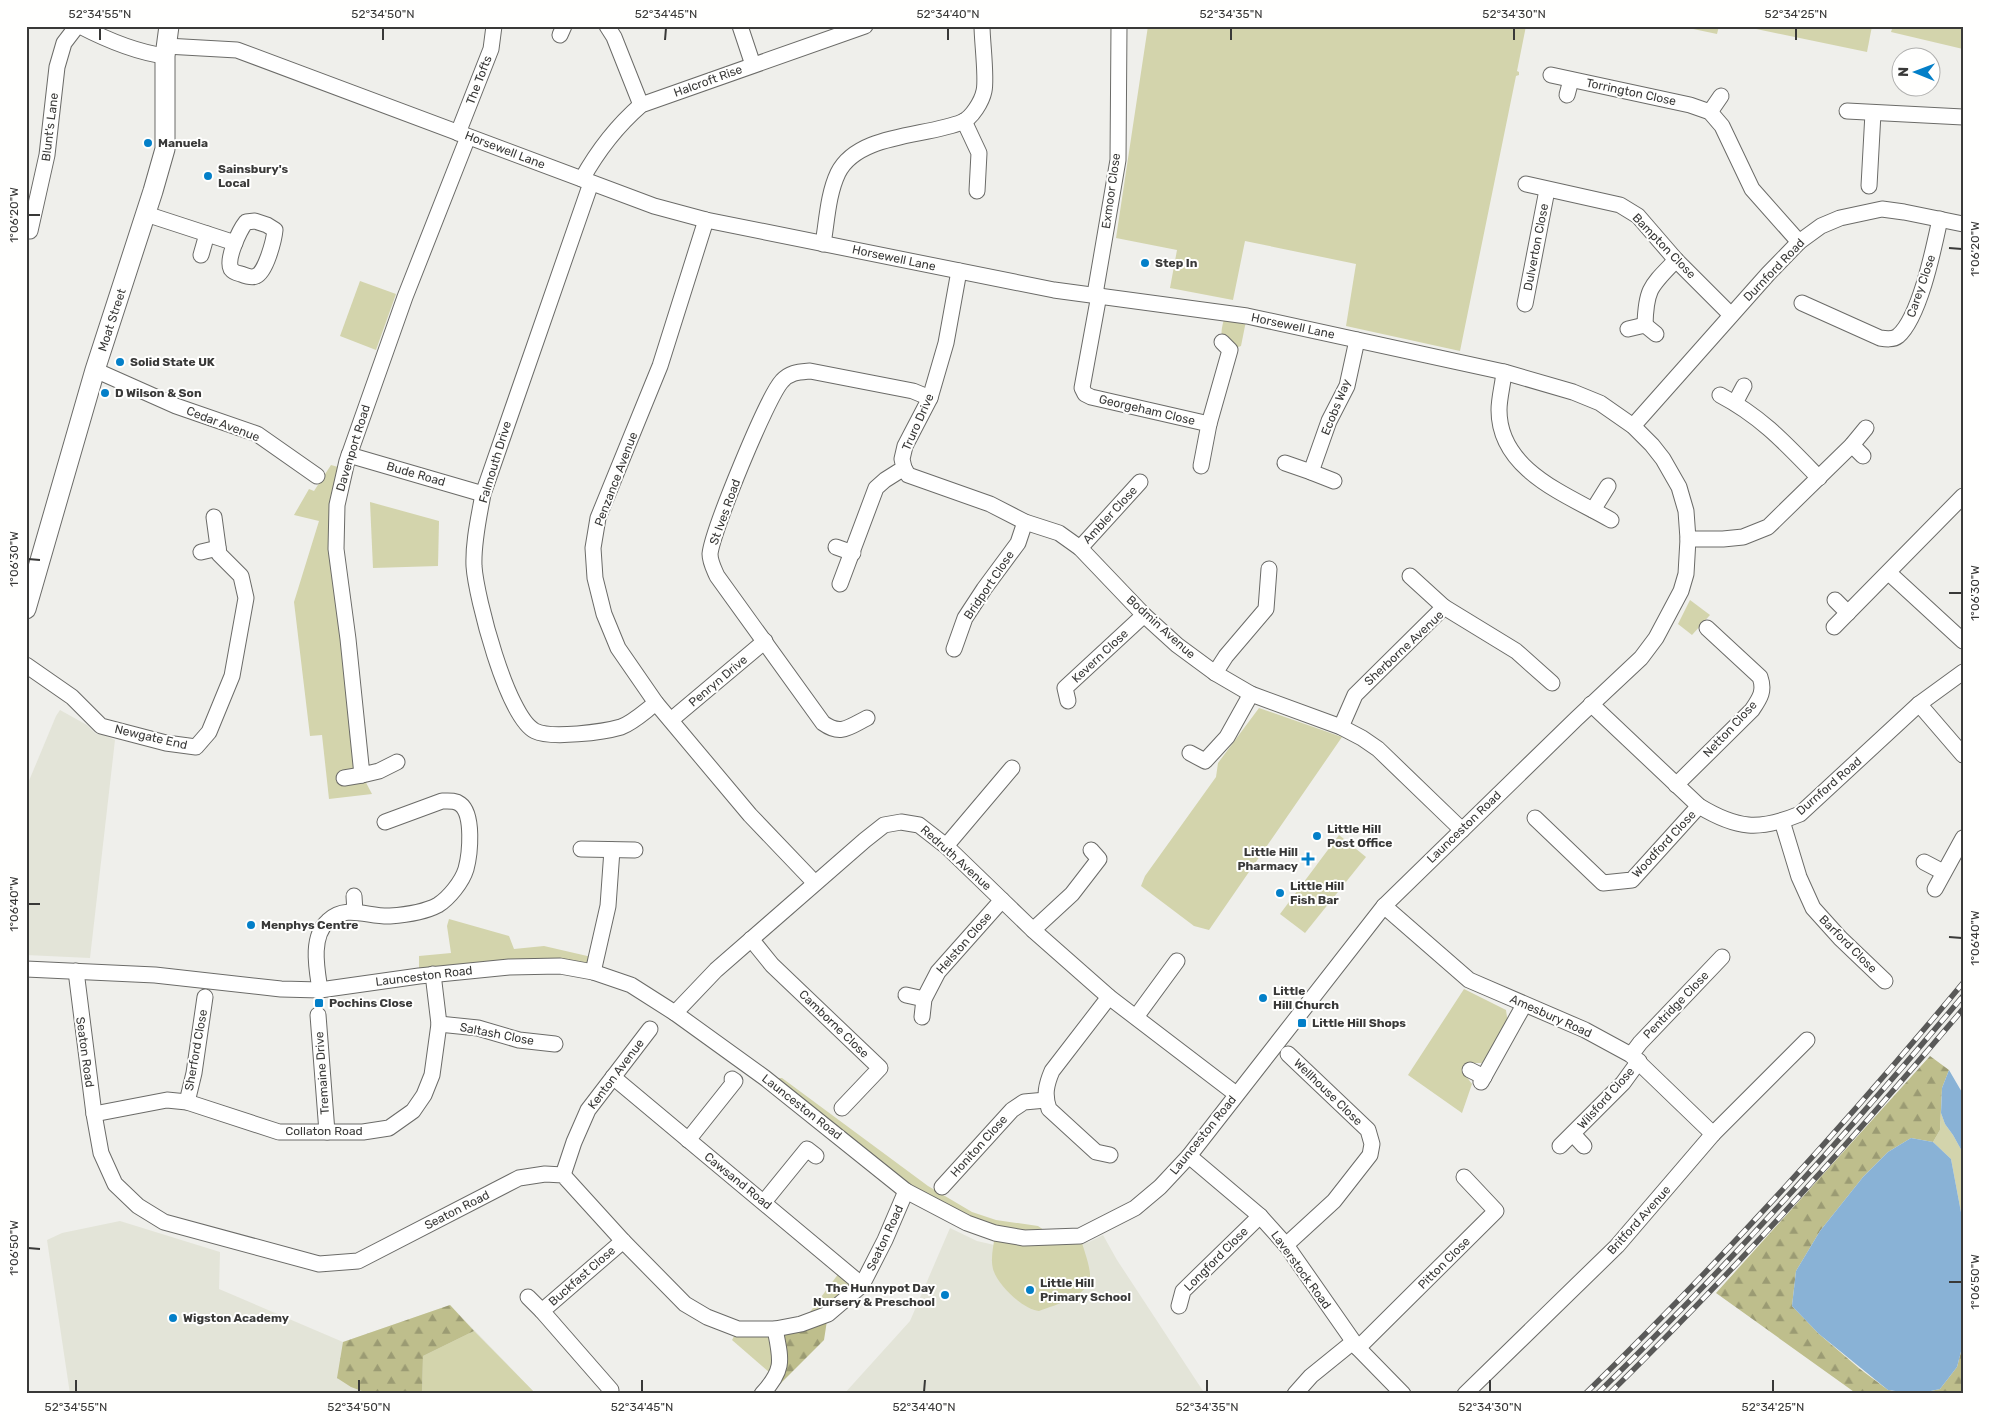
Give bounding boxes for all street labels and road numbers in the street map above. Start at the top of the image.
street label: The Tofts [463,53,495,107]
street label: Halcroft Rise [672,62,744,100]
street label: Torrington Close [1585,76,1678,108]
street label: Blunt's Lane [39,92,61,162]
street label: Horsewell Lane [463,128,547,172]
street label: Exmoor Close [1099,152,1123,230]
street label: Dulverton Close [1521,202,1551,292]
street label: Bampton Close [1630,211,1699,282]
street label: Durnford Road [1741,236,1807,304]
street label: Horsewell Lane [851,242,937,274]
street label: Carey Close [1904,253,1938,319]
street label: Moat Street [95,286,129,353]
street label: Horsewell Lane [1250,310,1336,342]
street label: Ecobs Way [1318,377,1354,437]
street label: Truro Drive [899,391,937,453]
street label: Georgeham Close [1098,392,1197,428]
street label: Davenport Road [333,403,373,493]
street label: Cedar Avenue [184,404,262,445]
street label: Falmouth Drive [476,419,514,505]
street label: Penzance Avenue [592,430,640,528]
street label: Bude Road [385,459,447,489]
street label: St Ives Road [707,477,743,547]
street label: Ambler Close [1080,483,1140,547]
street label: Bridport Close [961,548,1017,622]
street label: Bodmin Avenue [1124,593,1198,662]
street label: Sherborne Avenue [1361,607,1447,688]
street label: Kevern Close [1069,626,1131,686]
street label: Penryn Drive [686,652,750,709]
street label: Netton Close [1700,698,1760,760]
street label: Newgate End [113,722,189,752]
street label: Durnford Road [1794,754,1864,818]
street label: Launceston Road [1424,788,1504,866]
street label: Woodford Close [1629,807,1699,881]
street label: Redruth Avenue [918,823,994,894]
street label: Helston Close [934,909,995,977]
street label: Barford Close [1816,912,1880,976]
street label: Launceston Road [375,963,473,989]
street label: Pentridge Close [1640,968,1712,1042]
street label: Camborne Close [796,987,872,1061]
street label: Amesbury Road [1508,992,1594,1040]
street label: Sherford Close [182,1008,210,1092]
street label: Seaton Road [73,1016,97,1088]
street label: Saltash Close [459,1020,536,1048]
street label: Tremaine Drive [312,1031,332,1115]
street label: Kenton Avenue [585,1036,647,1112]
street label: Wellhouse Close [1291,1056,1365,1128]
street label: Wilsford Close [1575,1064,1638,1132]
street label: Launceston Road [759,1071,845,1143]
street label: Launceston Road [1167,1093,1239,1177]
street label: Honiton Close [948,1112,1011,1180]
street label: Collaton Road [285,1124,363,1138]
street label: Cawsand Road [701,1150,775,1212]
street label: Britford Avenue [1604,1182,1674,1257]
street label: Seaton Road [422,1188,492,1232]
street label: Seaton Road [864,1203,906,1273]
street label: Longford Close [1181,1224,1251,1294]
street label: Laverstock Road [1268,1228,1334,1312]
street label: Pitton Close [1415,1234,1473,1292]
street label: Buckfast Close [546,1243,618,1309]

